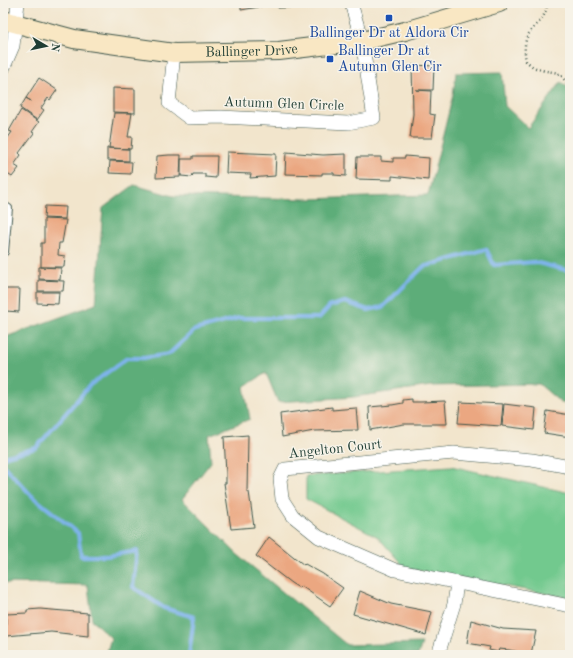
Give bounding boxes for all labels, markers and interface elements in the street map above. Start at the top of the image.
marker: Ballinger Dr at Aldora Cir [384,13,394,23]
north arrow [26,26,66,66]
place label: Ballinger Dr at Aldora Cir [309,26,469,40]
text: N [48,42,60,53]
street label: Ballinger Drive [205,42,299,59]
place label: Ballinger Dr at Autumn Glen Cir [338,44,442,74]
marker: Ballinger Dr at Autumn Glen Cir [325,54,335,64]
street label: Autumn Glen Circle [224,95,344,113]
street label: Angelton Court [288,437,382,461]

